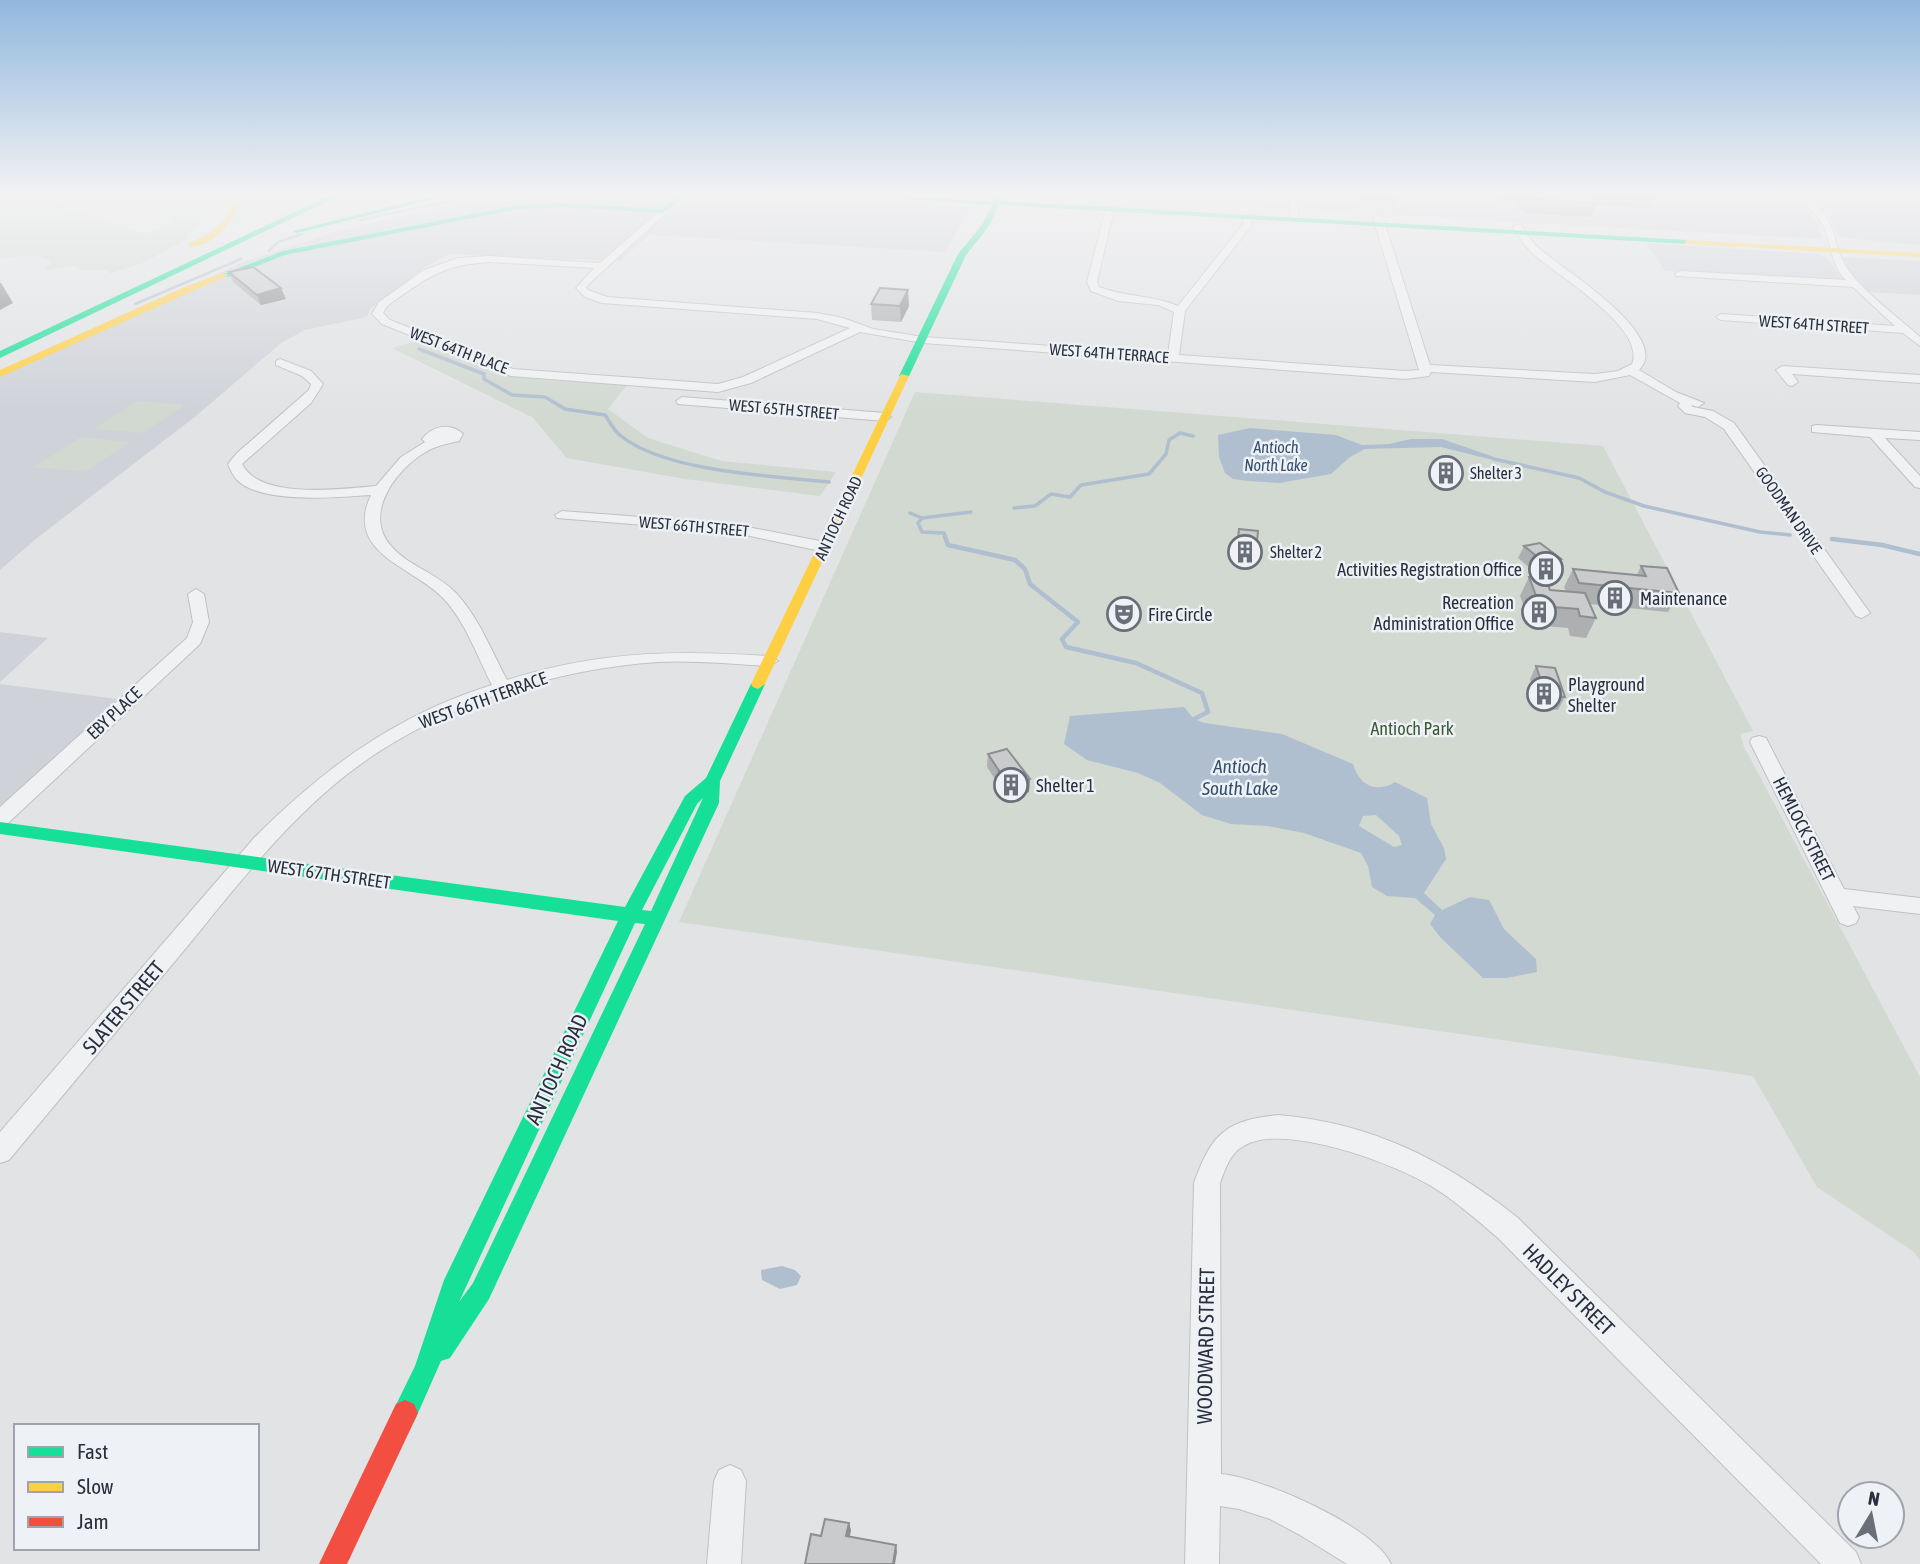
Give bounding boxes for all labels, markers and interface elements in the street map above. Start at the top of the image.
street label: WEST 64TH STREET [1758,311,1870,337]
street label: WEST 64TH PLACE [407,323,511,377]
street label: WEST 64TH TERRACE [1049,340,1169,366]
street label: WEST 65TH STREET [728,395,840,423]
water label: Antioch North Lake [1244,438,1308,474]
building icon: Shelter 3 [1427,454,1465,492]
street label: GOODMAN DRIVE [1752,463,1826,557]
place label: Shelter 3 [1470,464,1522,482]
street label: ANTIOCH ROAD [811,473,865,563]
street label: WEST 66TH STREET [638,512,750,540]
building icon: Shelter 2 [1226,533,1264,571]
place label: Shelter 2 [1270,543,1322,561]
building icon: Activities Registration Office [1527,550,1565,588]
place label: Activities Registration Office [1337,559,1522,580]
building icon: Maintenance [1596,579,1634,617]
place label: Maintenance [1640,588,1727,609]
place label: Recreation Administration Office [1374,592,1514,634]
building icon: Recreation Administration Office [1520,593,1558,631]
theatre icon: Fire Circle [1105,595,1143,633]
place label: Fire Circle [1148,604,1212,625]
street label: WEST 66TH TERRACE [416,667,550,733]
place label: Playground Shelter [1568,674,1645,716]
building icon: Playground Shelter [1525,675,1563,713]
street label: EBY PLACE [82,682,146,744]
park label: Antioch Park [1370,718,1454,739]
water label: Antioch South Lake [1201,755,1278,799]
building icon: Shelter 1 [992,766,1030,804]
street label: HEMLOCK STREET [1769,773,1839,885]
place label: Shelter 1 [1036,775,1095,796]
street label: WEST 67TH STREET [266,855,392,893]
street label: SLATER STREET [77,956,169,1058]
street label: ANTIOCH ROAD [520,1010,592,1128]
street label: HADLEY STREET [1518,1238,1620,1340]
street label: WOODWARD STREET [1192,1267,1218,1425]
legend [14,1424,259,1550]
text: Fast [77,1439,108,1463]
text: Slow [77,1474,114,1498]
north arrow [1836,1480,1906,1550]
text: N [1867,1486,1881,1510]
text: Jam [77,1509,109,1533]

